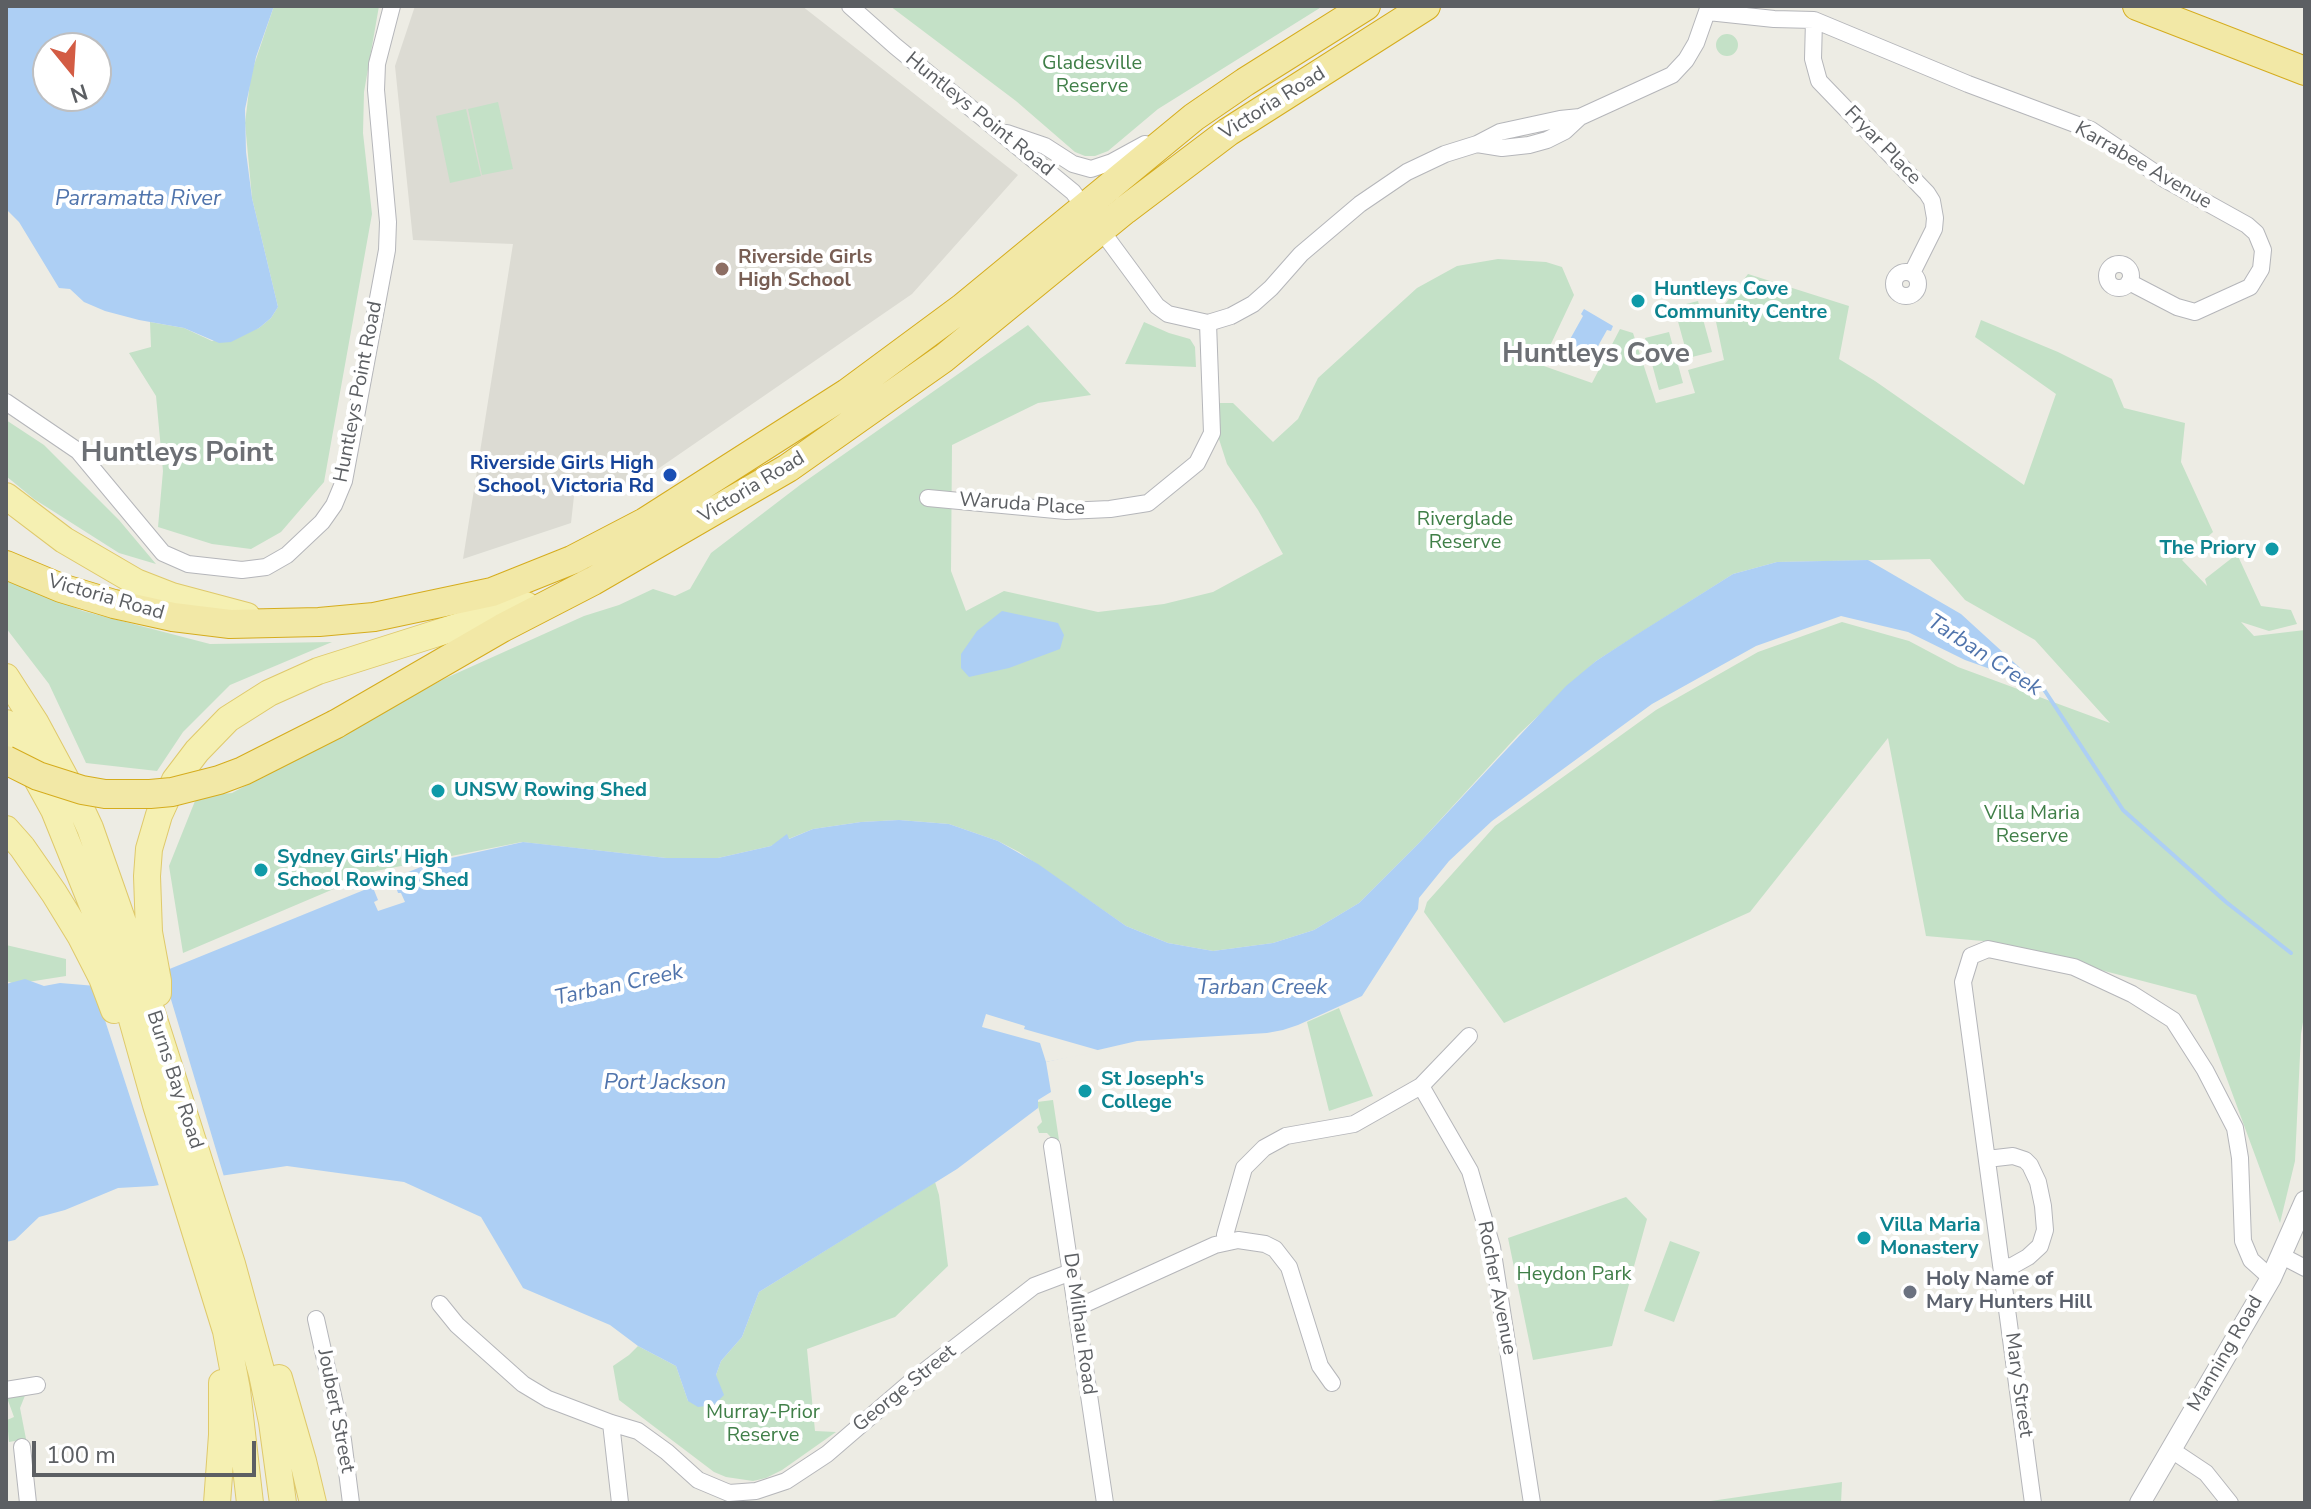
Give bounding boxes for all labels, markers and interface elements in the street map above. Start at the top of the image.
north arrow [32,32,112,112]
street label: Huntleys Point Road [900,48,1058,182]
park label: Gladesville Reserve [1042,52,1142,99]
street label: Victoria Road [1216,62,1330,146]
text: N [66,76,91,110]
street label: Fryar Place [1839,102,1925,190]
street label: Karrabee Avenue [2070,117,2216,215]
water label: Parramatta River [55,187,221,213]
place label: Riverside Girls High School [738,246,873,293]
marker: Riverside Girls High School [713,260,731,278]
place label: Huntleys Cove Community Centre [1654,278,1827,325]
marker: Huntleys Cove Community Centre [1629,292,1647,310]
street label: Huntleys Point Road [330,299,388,485]
district label: Huntleys Cove [1502,338,1690,372]
district label: Huntleys Point [81,437,273,471]
street label: Victoria Road [694,447,810,529]
place label: Riverside Girls High School, Victoria Rd [470,452,654,499]
marker: Riverside Girls High School, Victoria Rd [661,466,679,484]
street label: Waruda Place [958,489,1086,521]
park label: Riverglade Reserve [1417,508,1513,555]
place label: The Priory [2159,537,2256,561]
marker: The Priory [2263,540,2281,558]
street label: Victoria Road [45,570,167,626]
water label: Tarban Creek [1922,609,2046,703]
place label: UNSW Rowing Shed [454,779,647,803]
marker: UNSW Rowing Shed [429,782,447,800]
park label: Villa Maria Reserve [1984,802,2080,849]
place label: Sydney Girls' High School Rowing Shed [277,846,469,893]
marker: Sydney Girls' High School Rowing Shed [252,861,270,879]
water label: Tarban Creek [552,960,686,1012]
water label: Tarban Creek [1197,976,1327,1002]
street label: Burns Bay Road [140,1008,208,1152]
place label: St Joseph's College [1101,1068,1204,1115]
water label: Port Jackson [604,1071,726,1097]
marker: St Joseph's College [1076,1082,1094,1100]
place label: Villa Maria Monastery [1880,1214,1981,1261]
street label: Rocher Avenue [1471,1219,1521,1357]
marker: Villa Maria Monastery [1855,1229,1873,1247]
street label: De Milhau Road [1057,1251,1101,1397]
park label: Heydon Park [1516,1263,1632,1287]
place label: Holy Name of Mary Hunters Hill [1926,1268,2092,1315]
marker: Holy Name of Mary Hunters Hill [1901,1283,1919,1301]
street label: Manning Road [2183,1292,2269,1416]
street label: Mary Street [1999,1331,2037,1439]
street label: George Street [849,1340,961,1438]
street label: Joubert Street [311,1347,359,1475]
park label: Murray-Prior Reserve [706,1401,820,1448]
scale bar [36,1425,260,1475]
text: 100 m [46,1439,116,1471]

